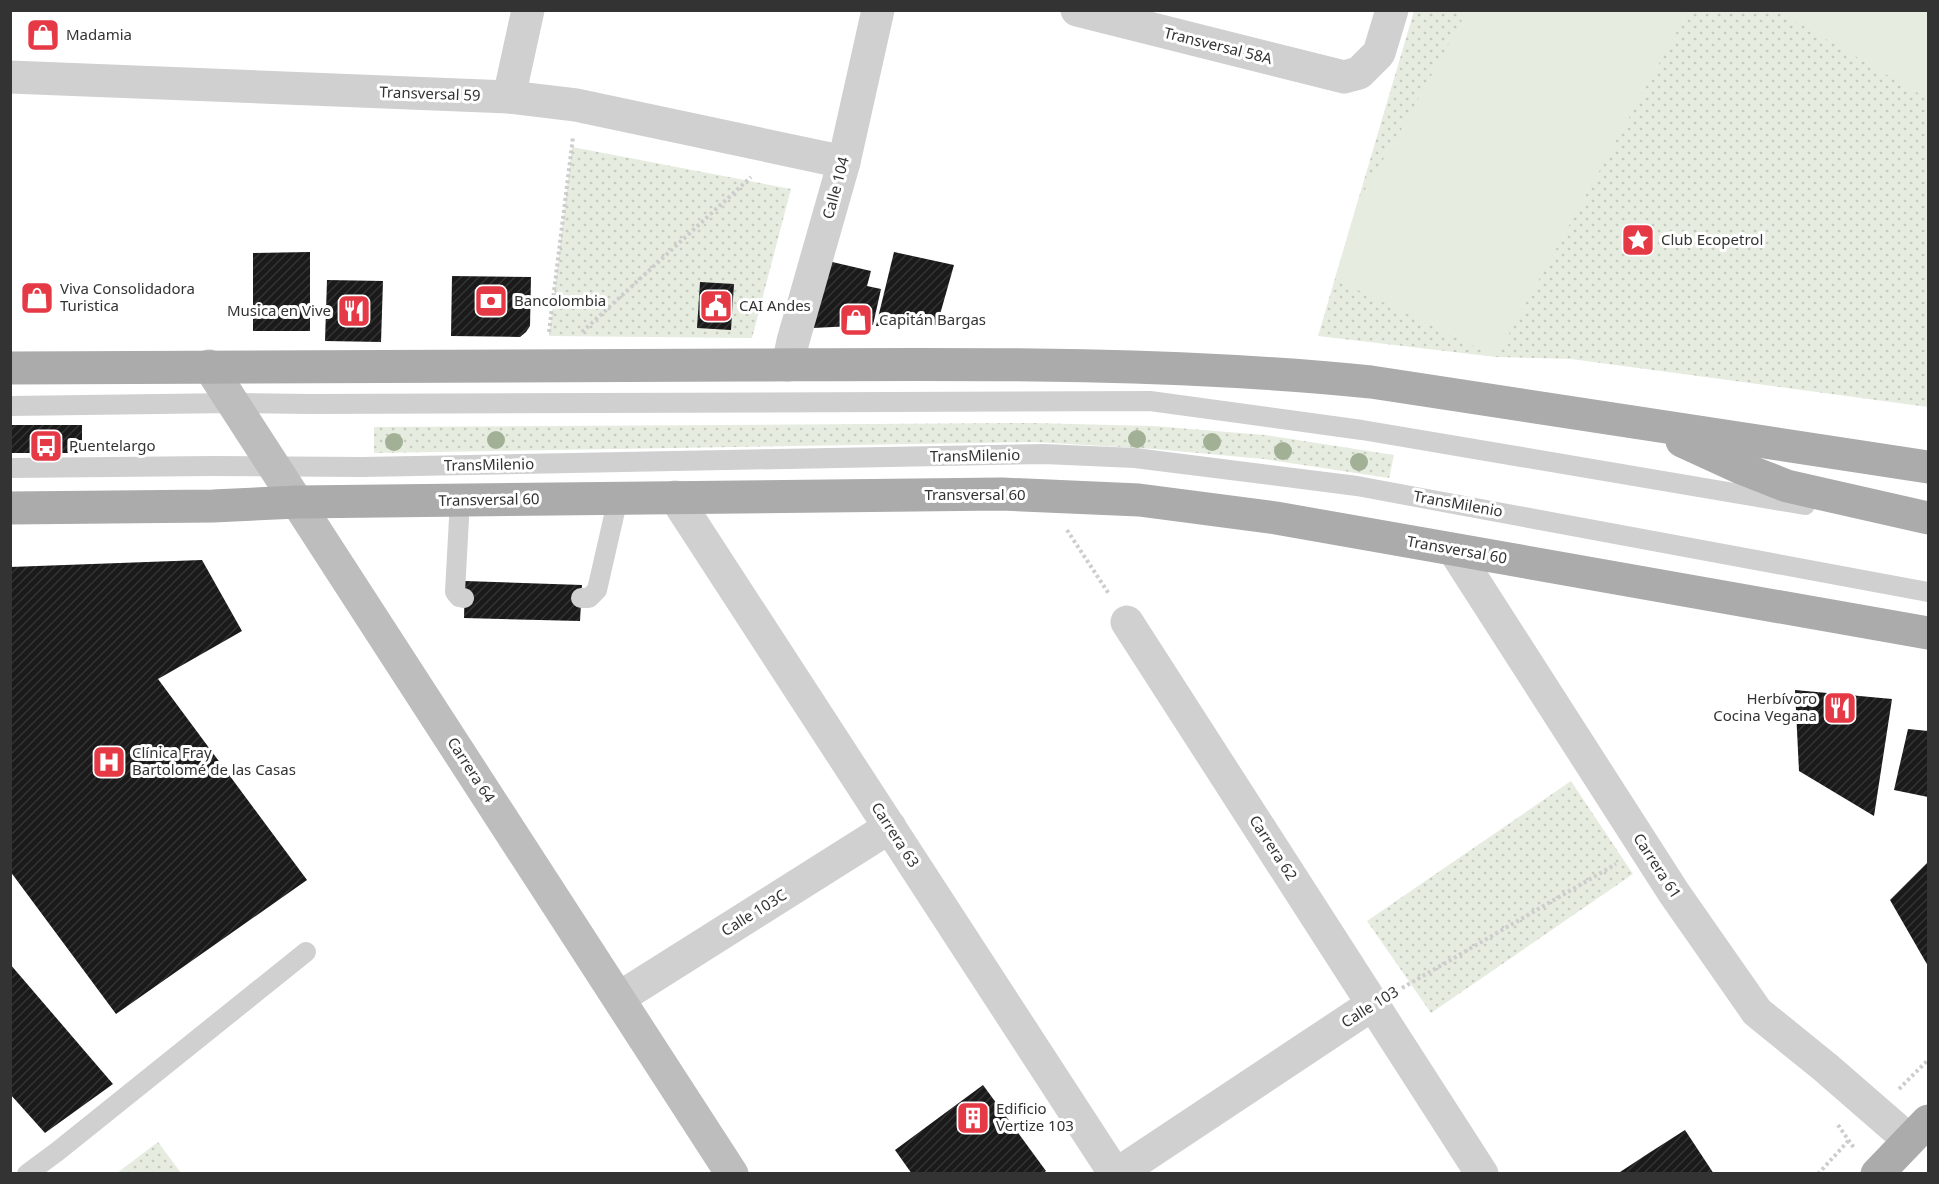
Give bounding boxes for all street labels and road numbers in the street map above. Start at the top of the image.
street label: Transversal 58A [1162,22,1275,68]
street label: Transversal 59 [379,81,481,105]
street label: Calle 104 [817,154,853,221]
street label: TransMilenio [930,444,1020,466]
street label: TransMilenio [444,453,534,475]
street label: Transversal 60 [924,484,1026,504]
street label: TransMilenio [1412,485,1504,521]
street label: Transversal 60 [438,488,540,510]
street label: Transversal 60 [1406,530,1509,568]
street label: Carrera 64 [443,733,501,806]
street label: Carrera 63 [867,798,924,871]
street label: Carrera 62 [1245,811,1302,884]
street label: Carrera 61 [1629,829,1686,902]
street label: Calle 103C [717,884,790,940]
street label: Calle 103 [1337,981,1402,1032]

